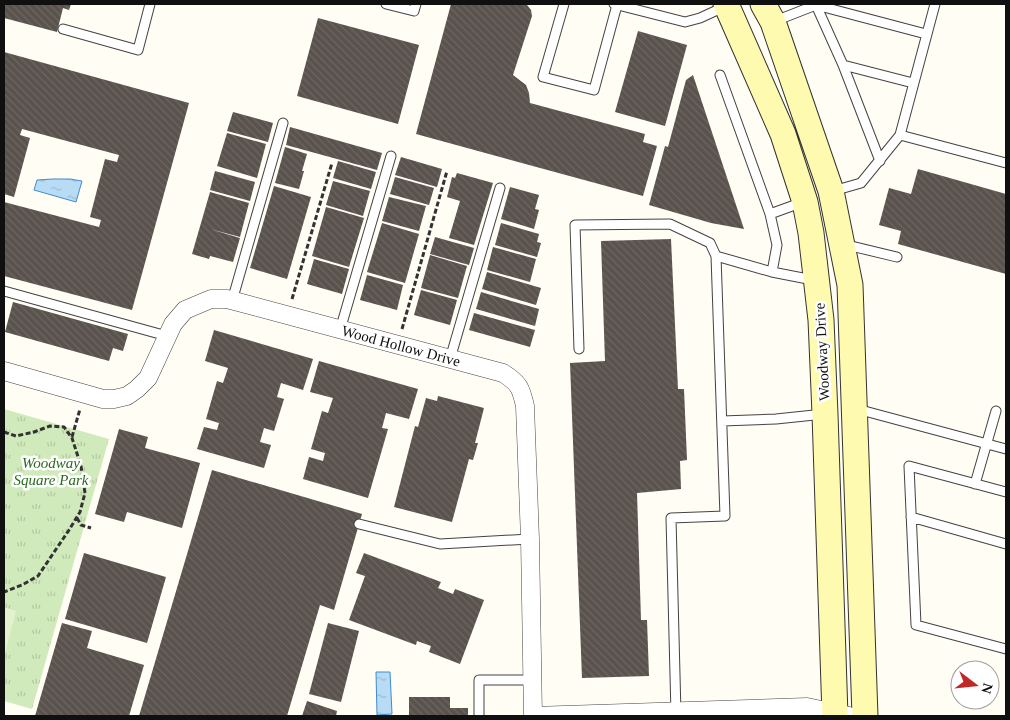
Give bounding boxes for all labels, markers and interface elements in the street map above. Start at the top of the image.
street label: Woodway Drive [811,302,833,402]
street label: Wood Hollow Drive [340,322,462,370]
park label: Woodway Square Park [14,455,89,488]
north arrow [950,660,1000,710]
text: N [978,682,996,695]

